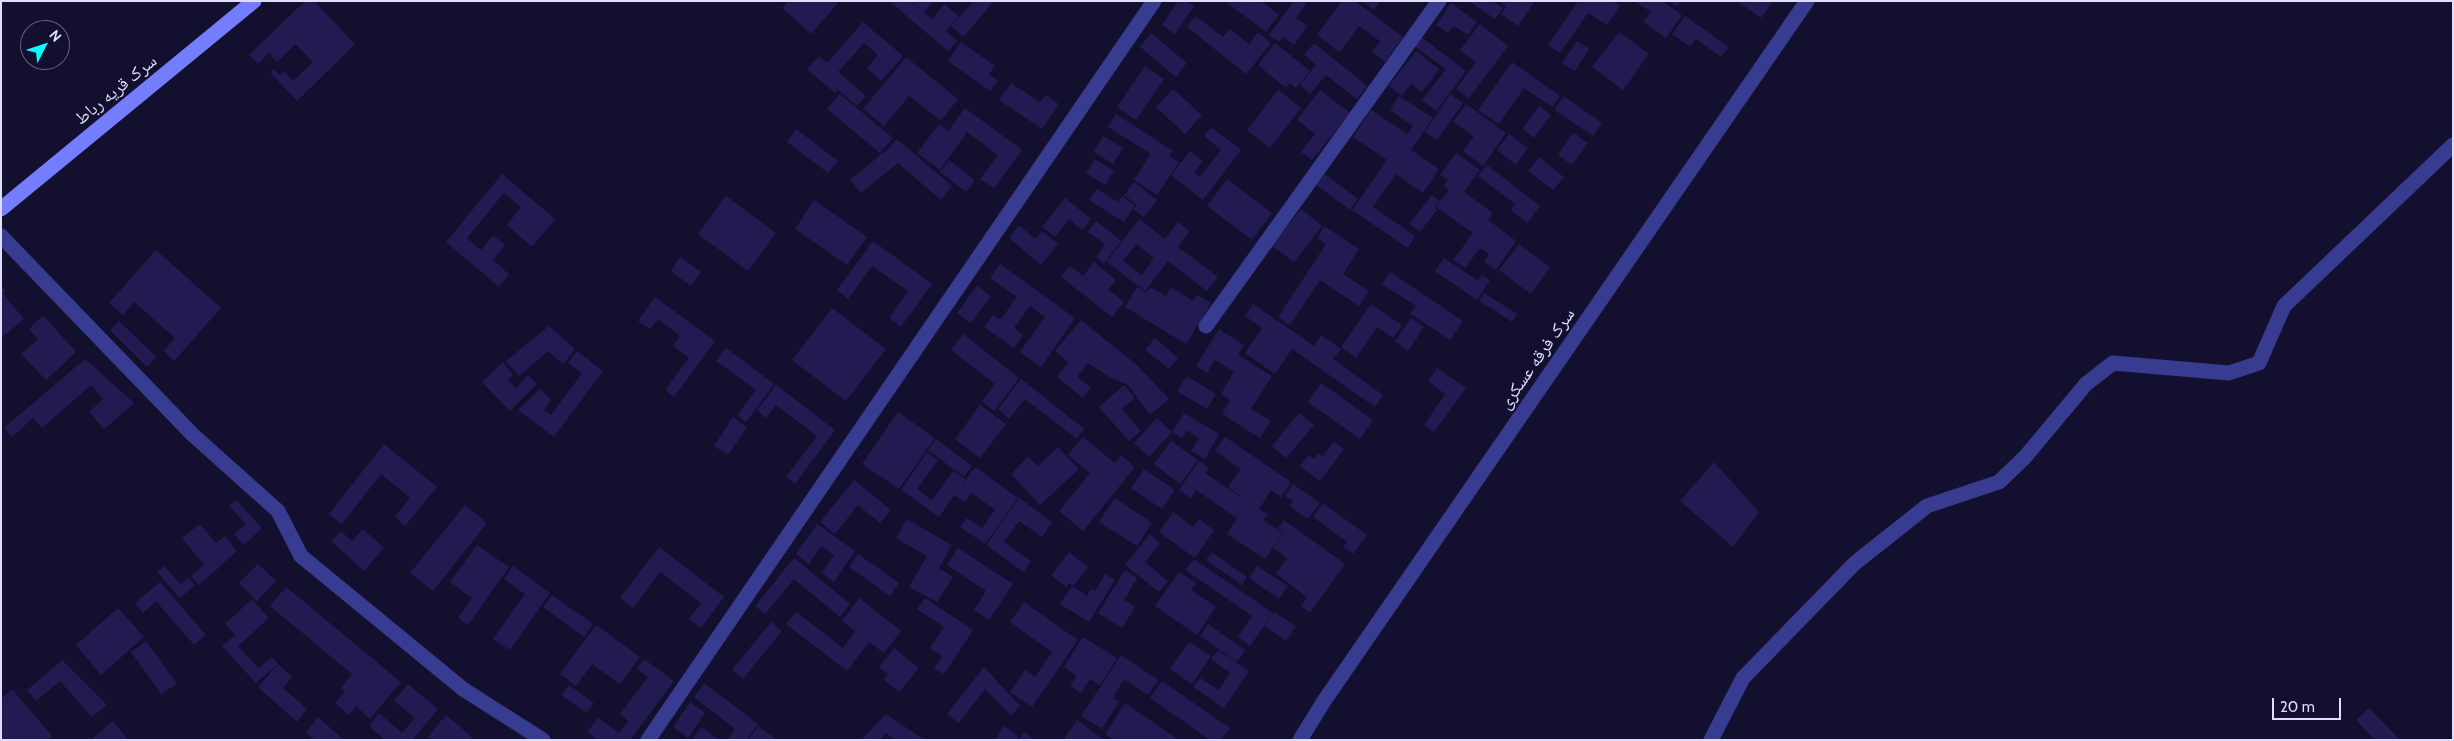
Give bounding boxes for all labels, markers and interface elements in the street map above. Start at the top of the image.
north arrow [20,20,70,70]
text: N [46,26,66,45]
street label: سرک قریه رباط [70,50,162,130]
street label: سرک فرقه عسکری [1494,304,1580,414]
scale bar [2274,688,2343,720]
text: 20 m [2280,698,2315,716]

